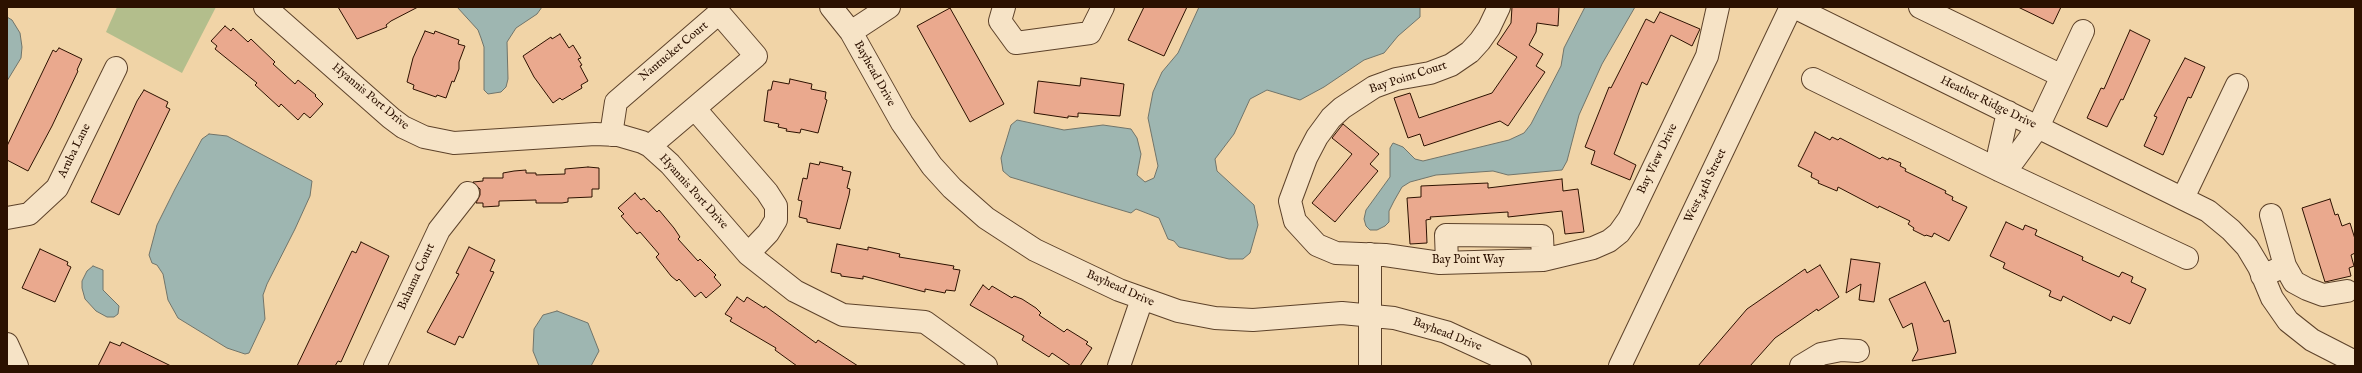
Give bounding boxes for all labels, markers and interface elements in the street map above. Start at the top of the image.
street label: Nantucket Court [637,19,711,85]
street label: Bayhead Drive [850,39,898,109]
street label: Bay Point Court [1367,59,1449,97]
street label: Hyannis Port Drive [329,61,411,133]
street label: Heather Ridge Drive [1938,74,2038,132]
street label: Bay View Drive [1635,121,1681,197]
street label: Aruba Lane [56,122,94,180]
street label: West 34th Street [1682,147,1730,225]
street label: Hyannis Port Drive [655,151,731,233]
street label: Bahama Court [395,242,439,312]
street label: Bay Point Way [1432,254,1504,268]
street label: Bayhead Drive [1084,268,1156,310]
street label: Bayhead Drive [1410,315,1484,355]

